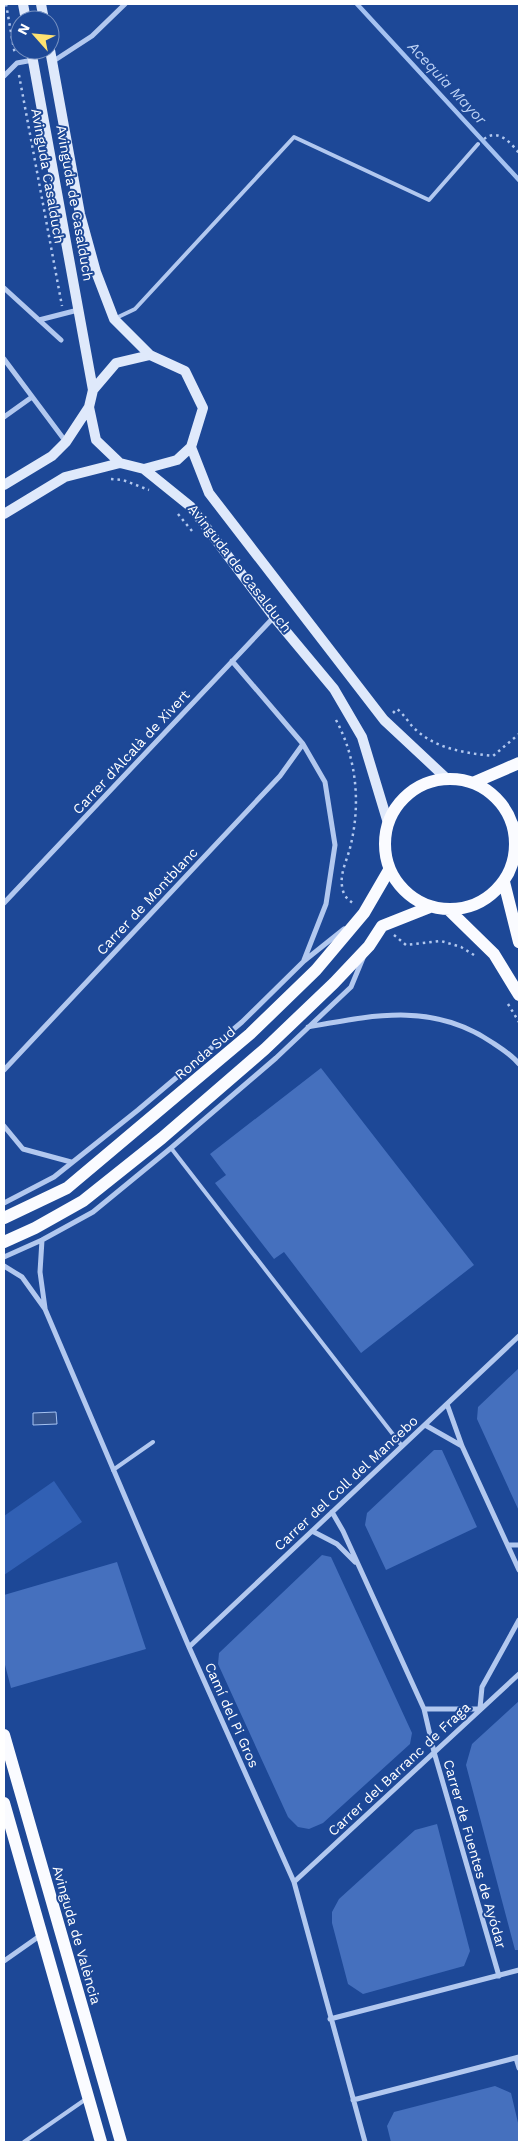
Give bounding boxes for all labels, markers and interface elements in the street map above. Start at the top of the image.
north arrow [10,10,60,60]
text: N [14,21,33,37]
water label: Acequia Mayor [403,37,491,129]
street label: Avinguda Casalduch [28,107,68,245]
street label: Avinguda de Casalduch [53,124,97,282]
street label: Avinguda de Casalduch [185,501,295,635]
street label: Carrer d'Alcalà de Xivert [69,687,193,817]
street label: Carrer de Montblanc [93,844,201,958]
street label: Ronda Sud [172,1023,238,1083]
street label: Carrer del Coll del Mancebo [271,1412,421,1554]
street label: Camí del Pi Gros [202,1660,262,1770]
street label: Carrer del Barranc de Fraga [325,1699,473,1839]
street label: Carrer de Fuentes de Ayódar [440,1758,510,1950]
street label: Avinguda de València [50,1864,104,2006]

